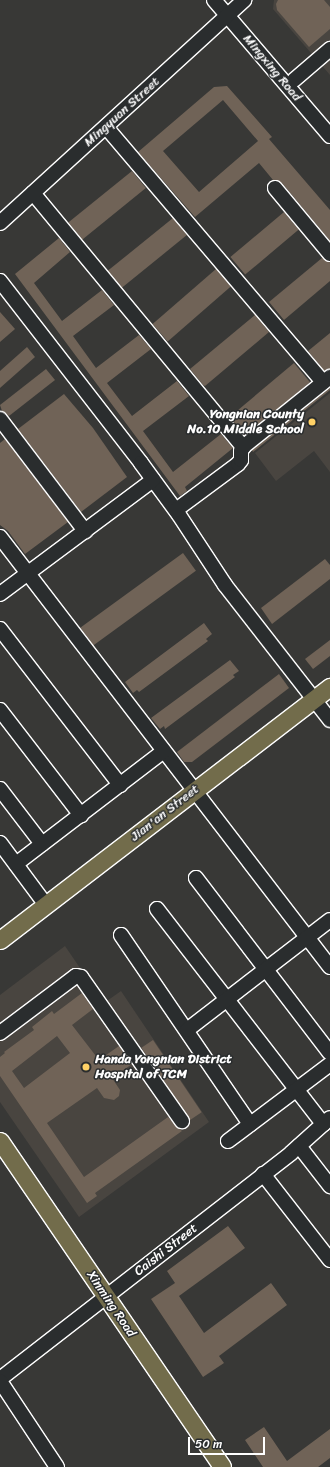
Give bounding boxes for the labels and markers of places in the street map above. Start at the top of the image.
place label: Yongnian County No.10 Middle School [187,407,304,438]
marker: Yongnian County No.10 Middle School [307,417,317,427]
place label: Handa Yongnian District Hospital of TCM [95,1052,232,1083]
marker: Handa Yongnian District Hospital of TCM [80,1061,92,1073]

